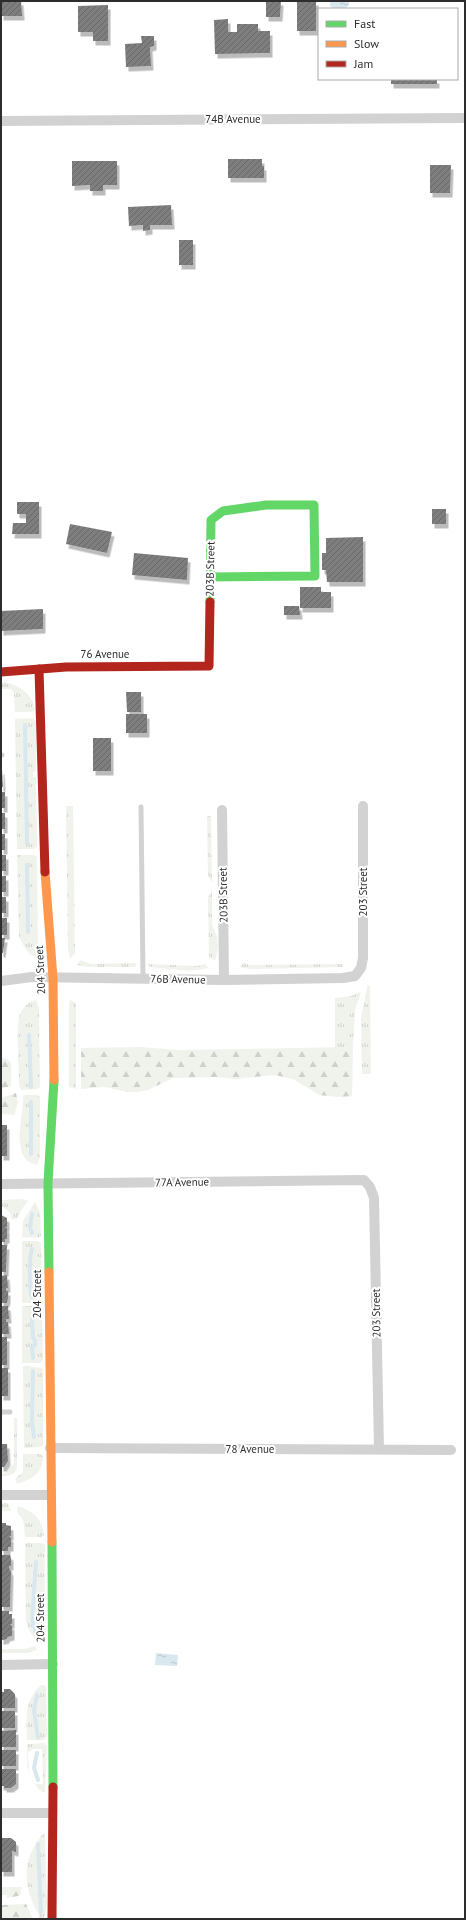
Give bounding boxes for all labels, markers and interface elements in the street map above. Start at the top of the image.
legend [318,8,458,80]
text: Fast [354,16,375,31]
text: Slow [354,36,379,51]
text: Jam [353,56,373,71]
street label: 74B Avenue [205,112,261,126]
street label: 203B Street [203,541,217,597]
street label: 76 Avenue [81,647,130,661]
street label: 203B Street [216,867,230,923]
street label: 203 Street [356,867,370,917]
street label: 204 Street [32,945,48,995]
street label: 76B Avenue [150,972,206,986]
street label: 77A Avenue [155,1175,210,1189]
street label: 204 Street [30,1269,44,1319]
street label: 203 Street [369,1288,383,1338]
street label: 78 Avenue [226,1442,275,1456]
street label: 204 Street [33,1593,47,1643]

